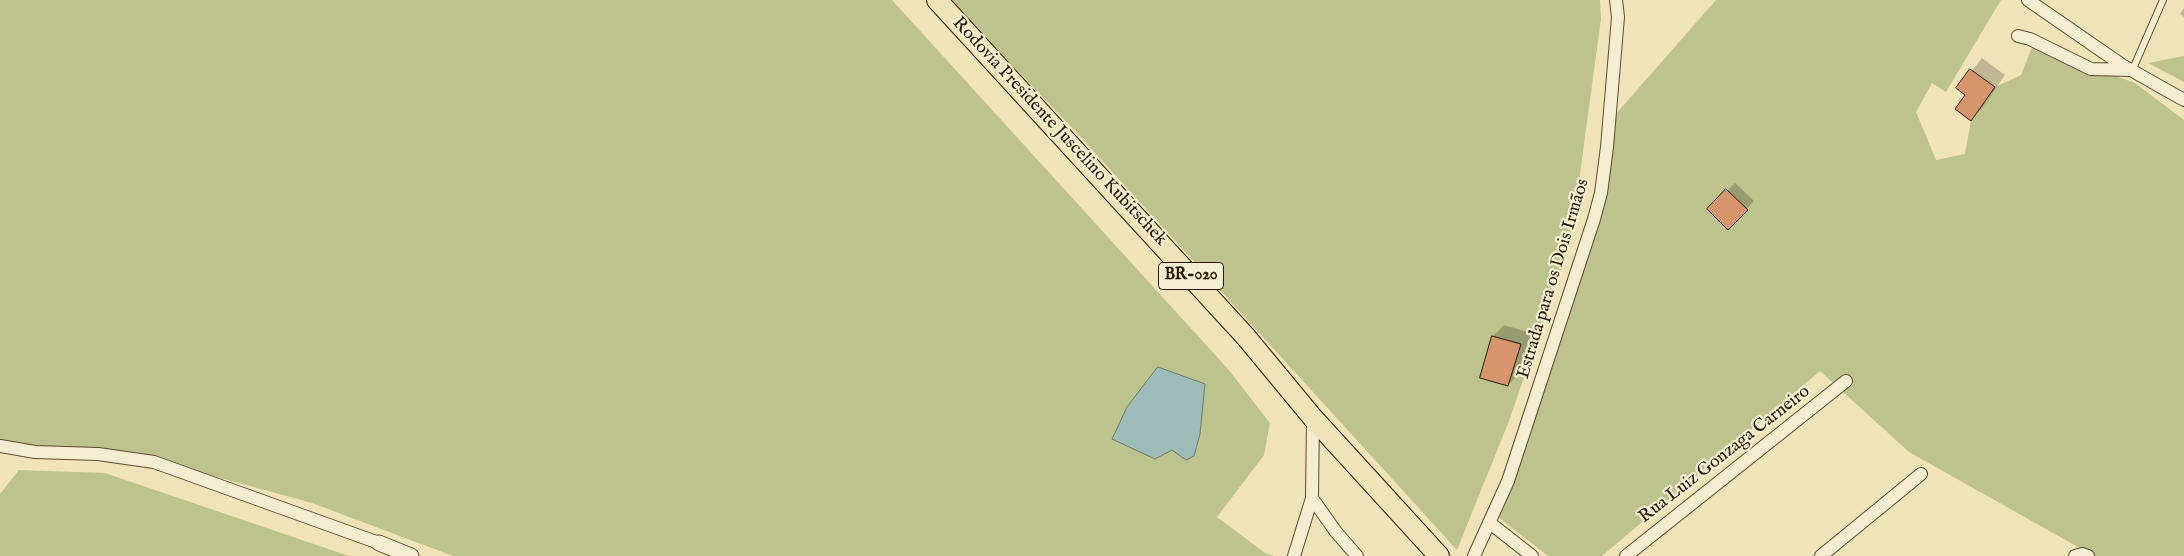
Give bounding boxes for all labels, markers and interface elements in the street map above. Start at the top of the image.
street label: Rodovia Presidente Juscelino Kubitschek [947,13,1171,251]
street label: Estrada para os Dois Irmãos [1513,177,1595,381]
road number: BR-020 [1158,262,1224,290]
street label: Rua Luiz Gonzaga Carneiro [1635,381,1815,529]

